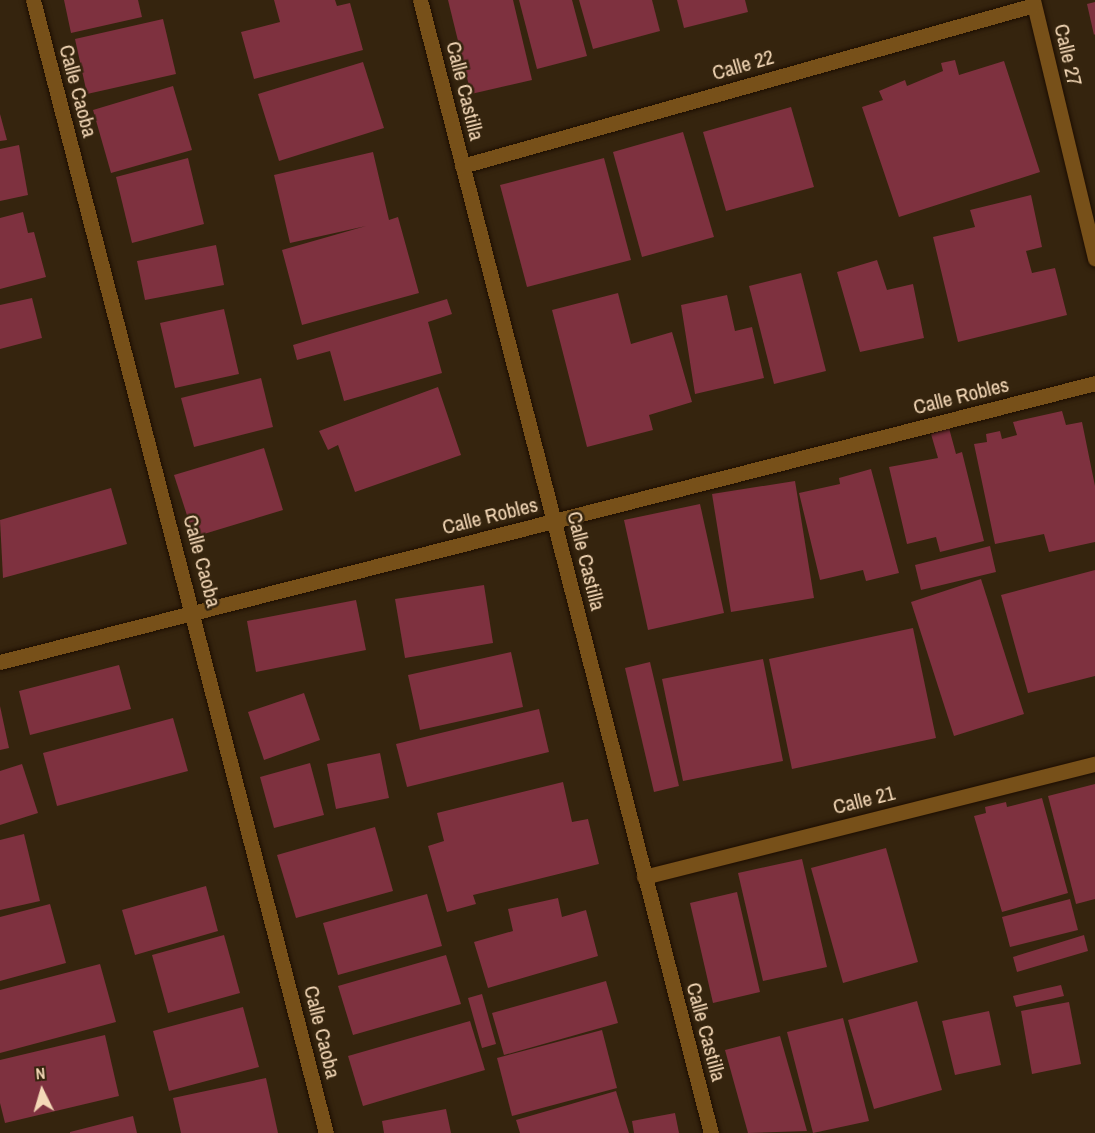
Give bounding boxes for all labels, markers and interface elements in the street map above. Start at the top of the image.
street label: Calle 27 [1049,21,1087,89]
street label: Calle Castilla [441,39,489,143]
street label: Calle Caoba [54,42,102,140]
street label: Calle 22 [709,44,777,86]
street label: Calle Robles [911,372,1011,420]
street label: Calle Robles [440,492,540,540]
street label: Calle Castilla [562,509,610,613]
street label: Calle Caoba [178,512,226,610]
street label: Calle 21 [830,780,898,820]
street label: Calle Castilla [681,980,731,1084]
street label: Calle Caoba [298,983,346,1081]
north arrow [12,1061,72,1121]
text: N [35,1062,46,1084]

